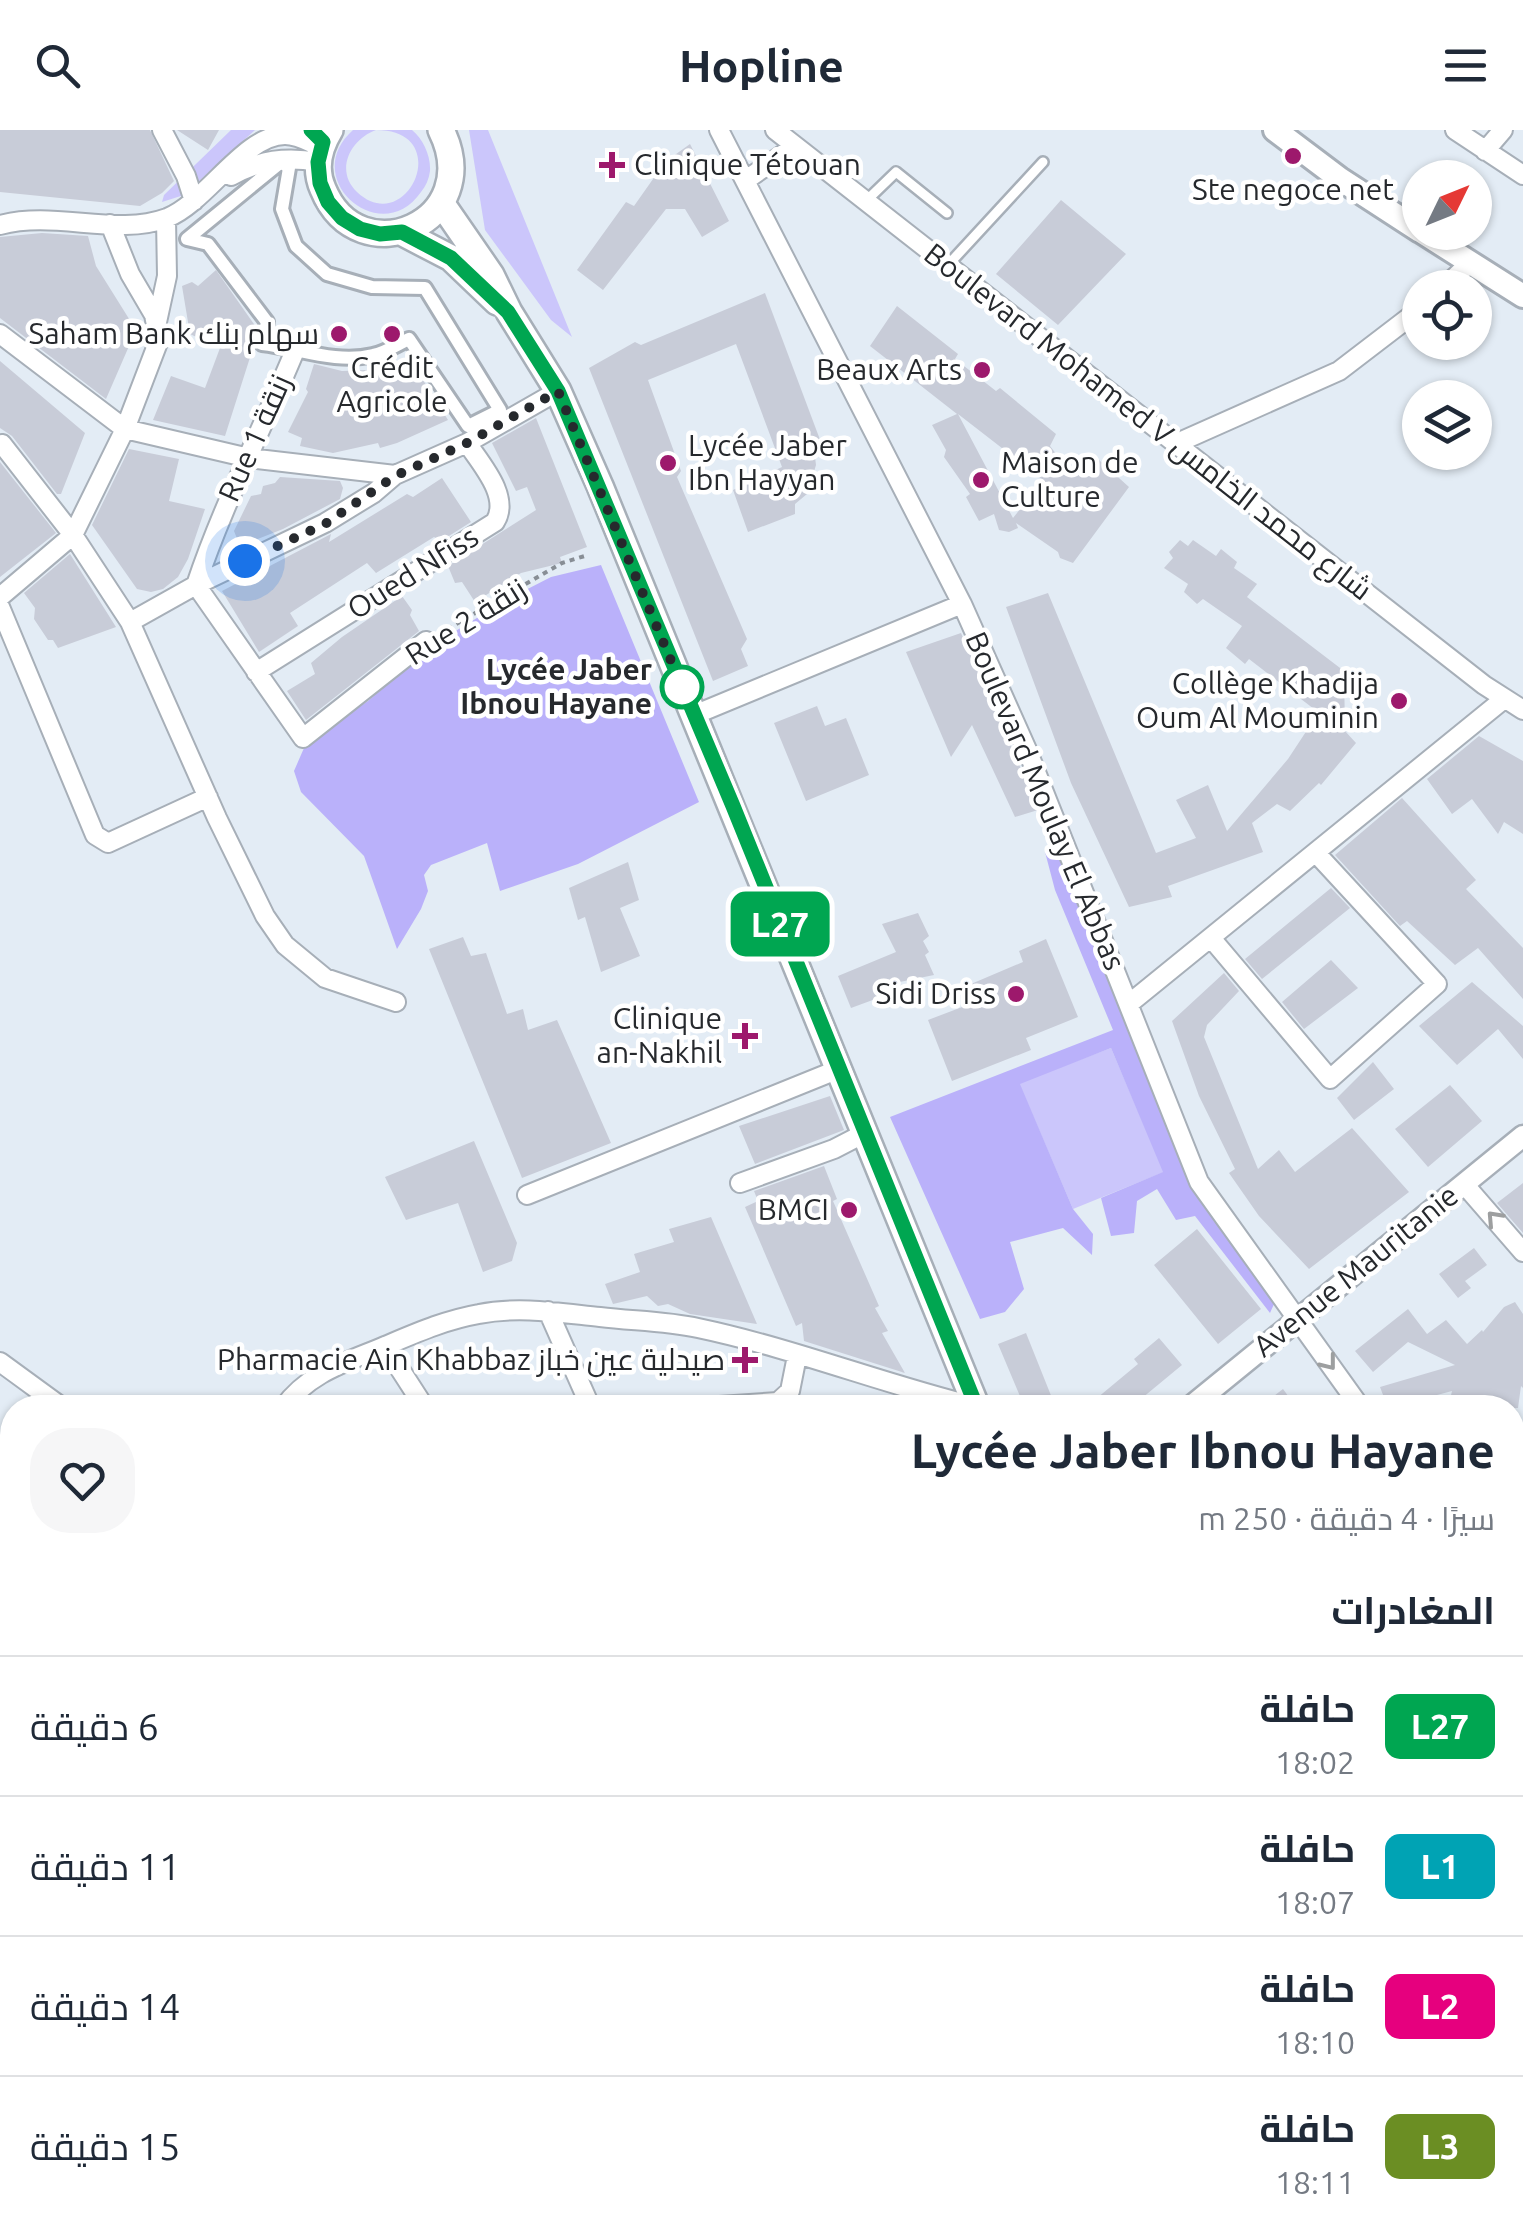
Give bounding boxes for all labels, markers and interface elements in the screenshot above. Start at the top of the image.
icon: search [30,38,85,93]
icon: menu [1438,38,1493,93]
text: Hopline [679,40,844,91]
marker: Ste negoce net [1282,145,1304,167]
place label: Clinique Tétouan [634,147,861,181]
marker: Clinique Tétouan [599,152,625,178]
north arrow [1402,160,1492,250]
map controls [1402,160,1492,470]
place label: Ste negoce net [1192,172,1394,206]
street label: Boulevard Mohamed V شارع محمد الخامس [916,236,1379,610]
button: locate [1402,270,1492,360]
place label: Saham Bank سهام بنك [28,316,319,354]
marker: Saham Bank سهام بنك [328,323,350,345]
marker: Crédit Agricole [381,323,403,345]
place label: Crédit Agricole [336,350,448,418]
place label: Beaux Arts [816,352,962,386]
marker: Beaux Arts [971,359,993,381]
street label: Rue 1 زنقة [211,369,298,507]
button: layers [1402,380,1492,470]
place label: Lycée Jaber Ibn Hayyan [688,428,847,496]
place label: Maison de Culture [1001,445,1138,513]
marker: Lycée Jaber Ibn Hayyan [657,452,679,474]
marker: Maison de Culture [970,469,992,491]
street label: Oued Nfiss [341,519,484,626]
your location [220,536,270,586]
street label: Rue 2 زنقة [399,571,532,672]
street label: Boulevard Moulay El Abbas [959,626,1133,975]
place label: Lycée Jaber Ibnou Hayane [460,652,653,720]
marker: Lycée Jaber Ibnou Hayane [661,666,703,708]
place label: Collège Khadija Oum Al Mouminin [1136,666,1379,734]
marker: Collège Khadija Oum Al Mouminin [1388,690,1410,712]
line badge: L27 [722,892,838,956]
text: L27 [751,904,809,944]
place label: Sidi Driss [875,976,996,1010]
marker: Sidi Driss [1005,983,1027,1005]
place label: Clinique an-Nakhil [597,1001,722,1069]
marker: Clinique an-Nakhil [732,1023,758,1049]
street label: Avenue Mauritanie [1246,1177,1465,1363]
place label: BMCI [758,1192,829,1226]
marker: BMCI [838,1199,860,1221]
one-way arrow [1488,1211,1506,1229]
place label: Pharmacie Ain Khabbaz صيدلية عين خباز [217,1342,725,1378]
marker: Pharmacie Ain Khabbaz صيدلية عين خباز [734,1349,756,1371]
one-way arrow [1317,1351,1335,1369]
text: Lycée Jaber Ibnou Hayane [911,1423,1495,1477]
button: heart [30,1428,135,1533]
text: سيرًا · 4 دقيقة · 250 m [1198,1500,1495,1536]
text: المغادرات [1332,1589,1495,1631]
text: حافلة [1259,1687,1355,1729]
text: 6 دقيقة [30,1705,159,1747]
text: L27 [1411,1706,1469,1746]
text: 18:02 [1275,1744,1355,1780]
text: حافلة [1259,1827,1355,1869]
text: 11 دقيقة [30,1845,180,1887]
text: L1 [1421,1846,1460,1886]
text: 18:07 [1275,1884,1355,1920]
text: حافلة [1259,1967,1355,2009]
text: 14 دقيقة [30,1985,180,2027]
text: L2 [1421,1986,1460,2026]
text: 18:10 [1275,2024,1355,2060]
text: حافلة [1259,2107,1355,2149]
text: 15 دقيقة [30,2125,180,2167]
text: L3 [1421,2126,1460,2166]
text: 18:11 [1275,2164,1355,2200]

